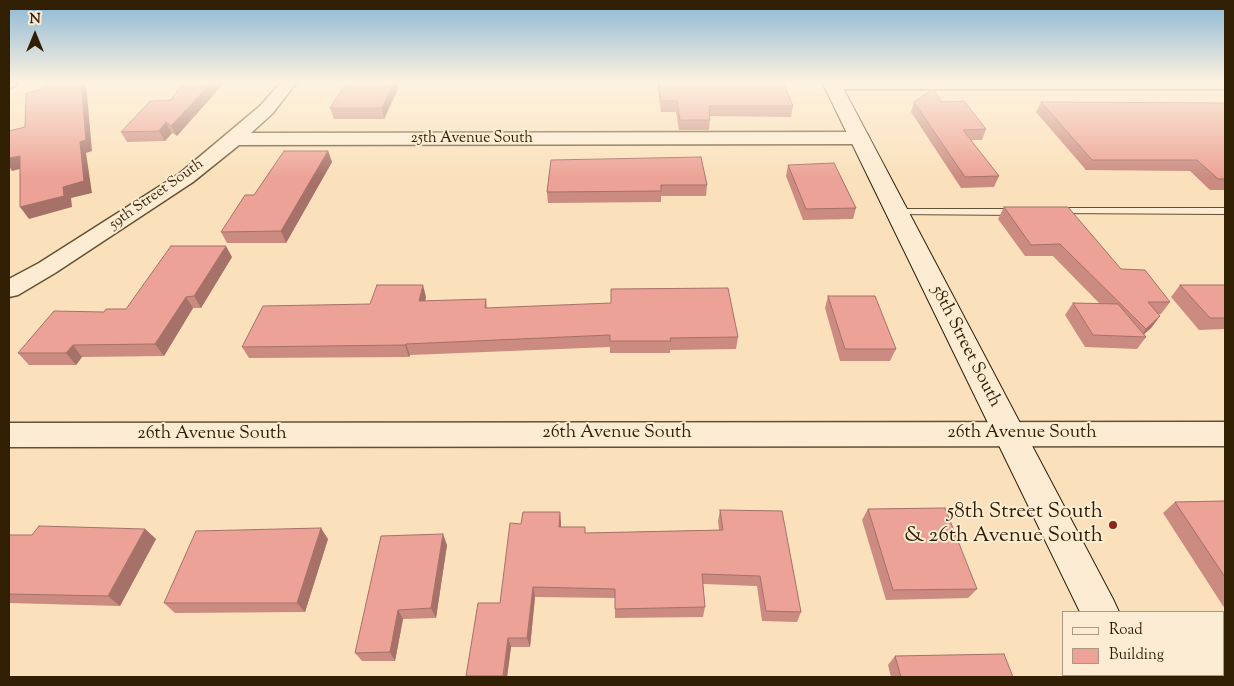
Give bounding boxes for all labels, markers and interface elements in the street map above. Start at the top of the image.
north arrow [10,10,60,60]
text: N [29,10,41,30]
street label: 25th Avenue South [411,130,533,148]
street label: 59th Street South [106,156,208,234]
street label: 58th Street South [925,283,1005,411]
street label: 26th Avenue South [542,423,692,445]
street label: 26th Avenue South [947,423,1097,445]
street label: 26th Avenue South [137,424,287,446]
place label: 58th Street South & 26th Avenue South [904,500,1103,550]
marker: 58th Street South & 26th Avenue South [1107,519,1119,531]
legend [1062,611,1224,676]
text: Road [1109,620,1143,641]
text: Building [1109,645,1164,666]

